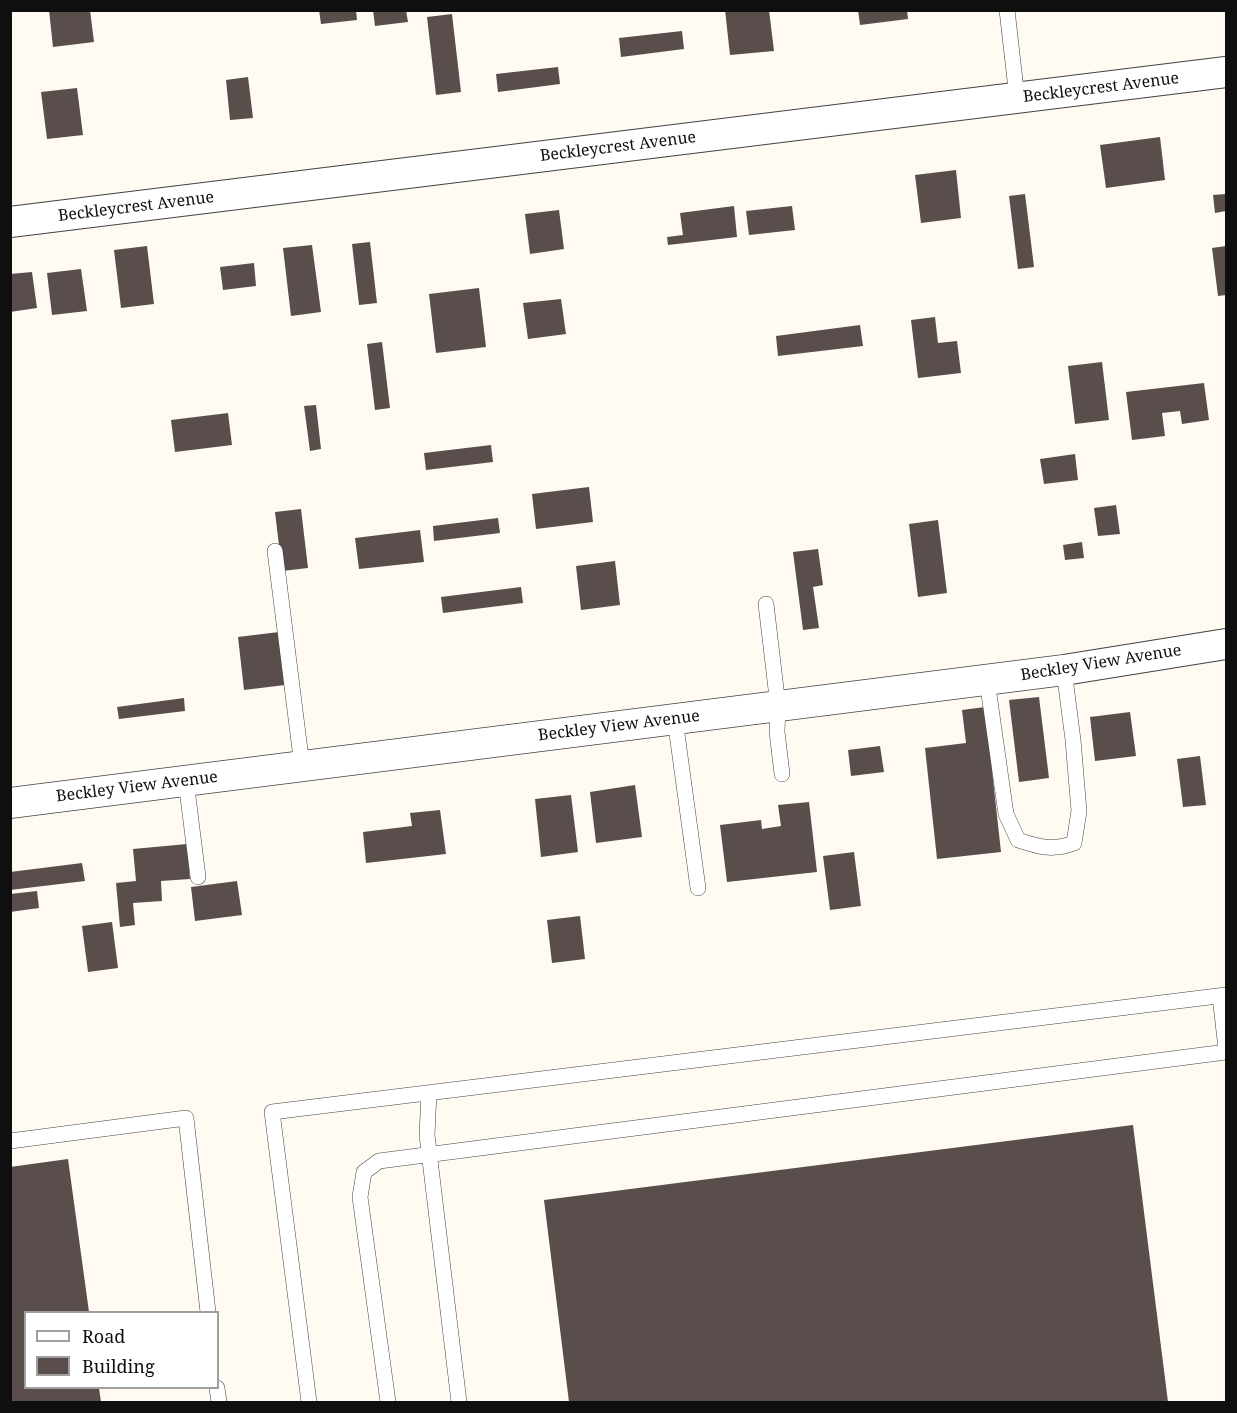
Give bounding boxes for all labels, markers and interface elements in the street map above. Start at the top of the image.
street label: Beckleycrest Avenue [1022,69,1180,107]
street label: Beckleycrest Avenue [539,128,697,166]
street label: Beckleycrest Avenue [57,188,215,226]
street label: Beckley View Avenue [1019,641,1183,685]
street label: Beckley View Avenue [537,707,701,745]
street label: Beckley View Avenue [55,768,219,806]
legend [24,1311,219,1389]
text: Road [82,1324,125,1348]
text: Building [82,1354,155,1378]

